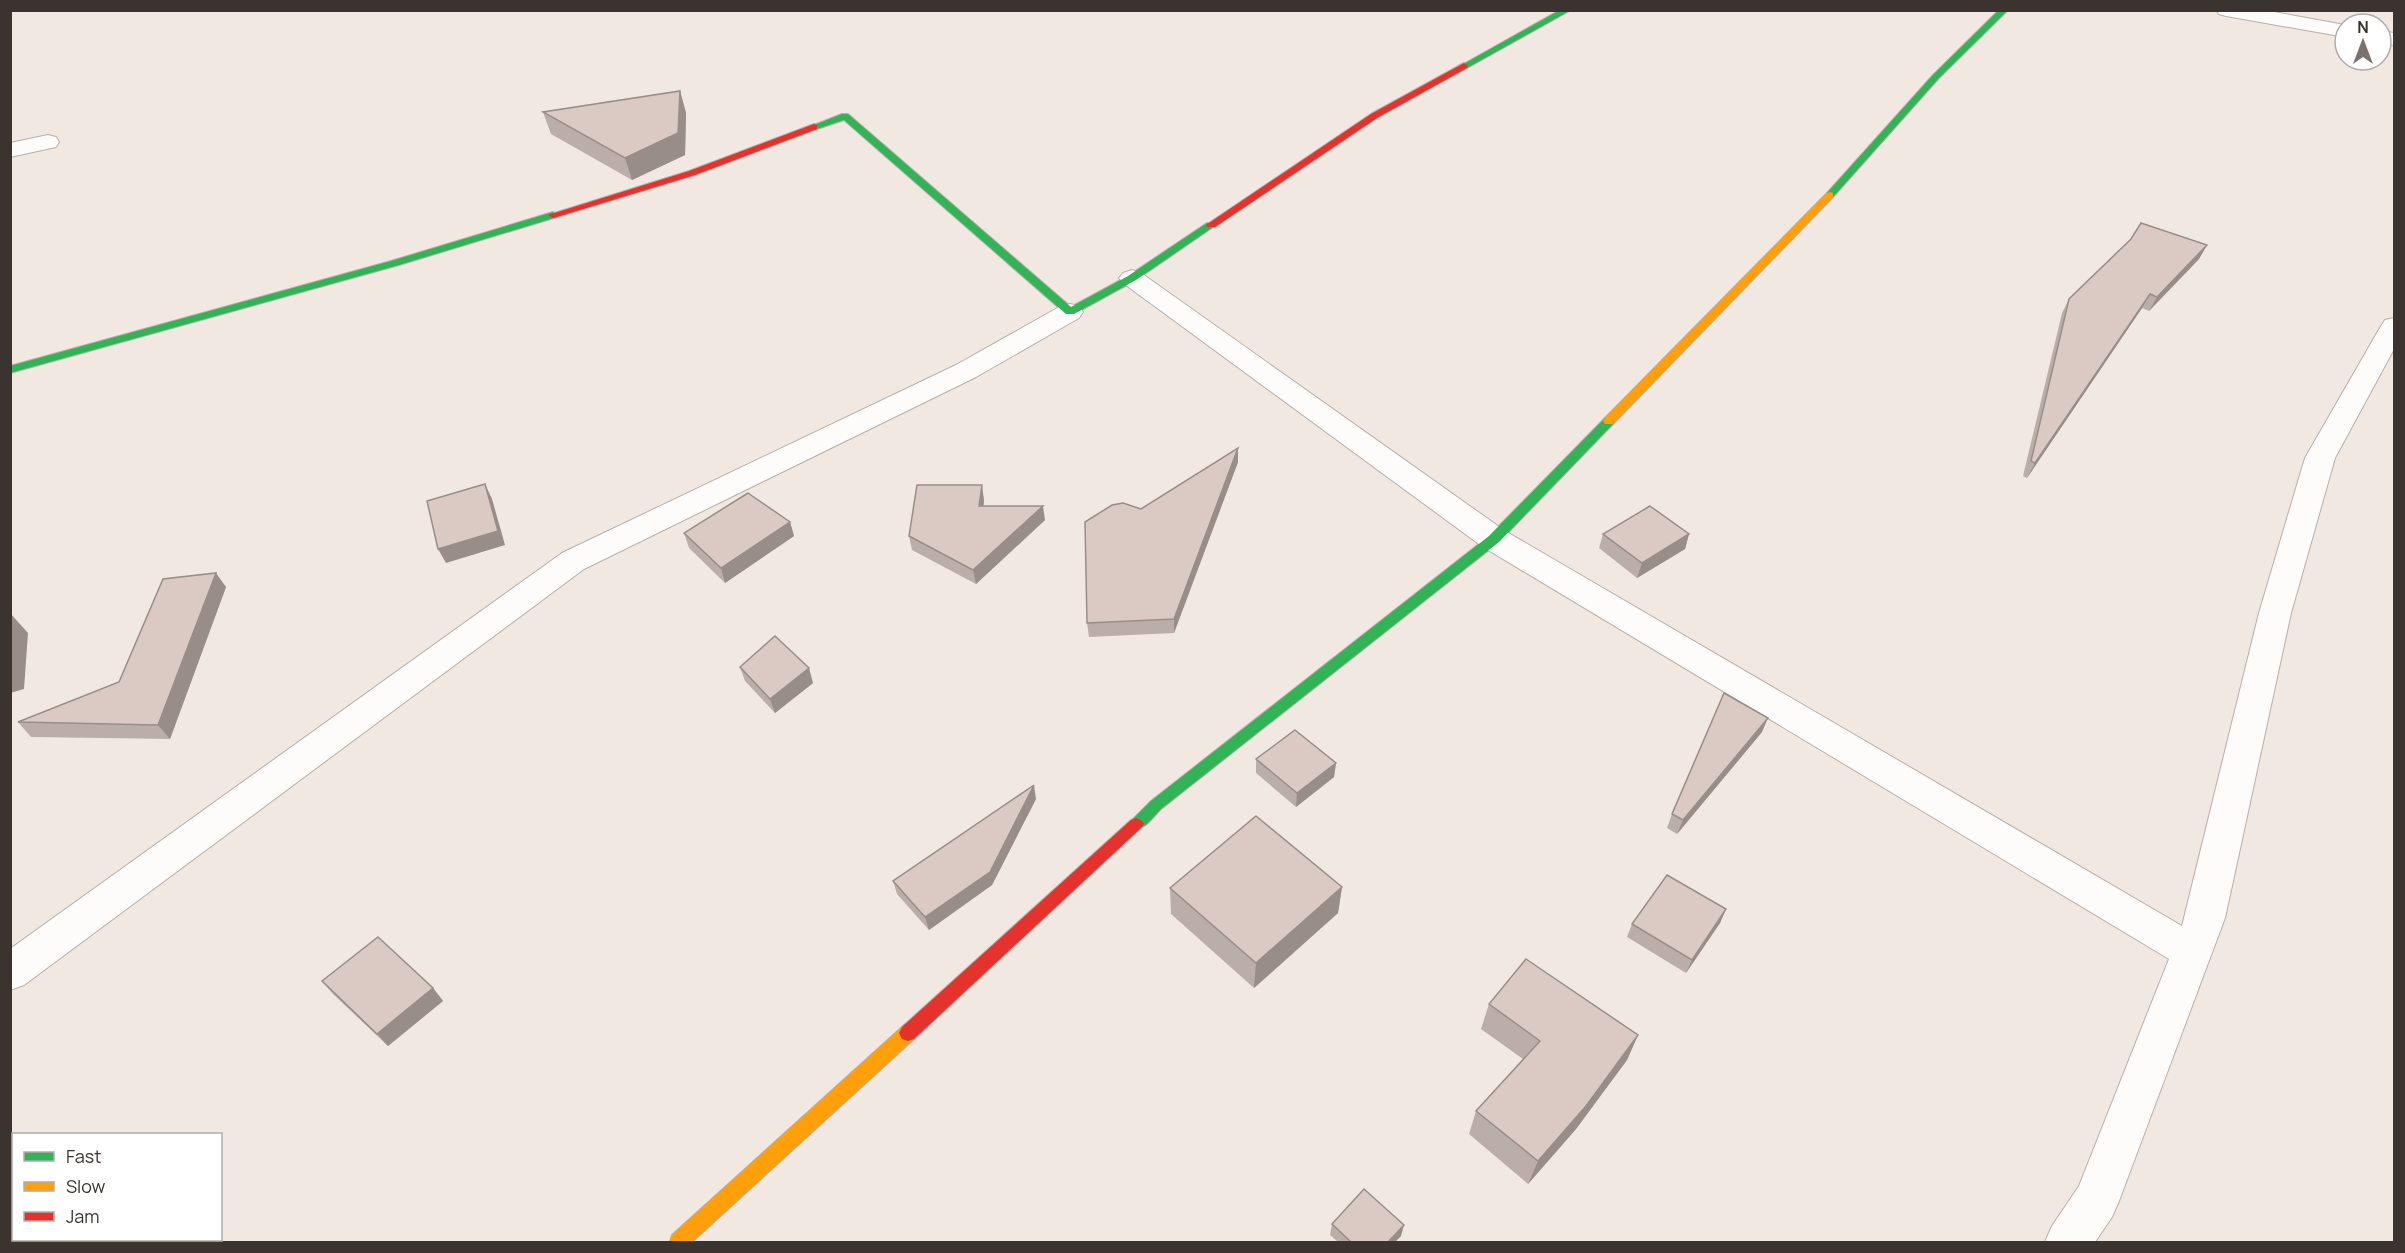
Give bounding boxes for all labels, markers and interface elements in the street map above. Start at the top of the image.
north arrow [2333,12,2393,72]
text: N [2357,16,2369,38]
legend [12,1133,222,1241]
text: Fast [66,1144,101,1168]
text: Slow [66,1174,106,1198]
text: Jam [66,1204,100,1228]

